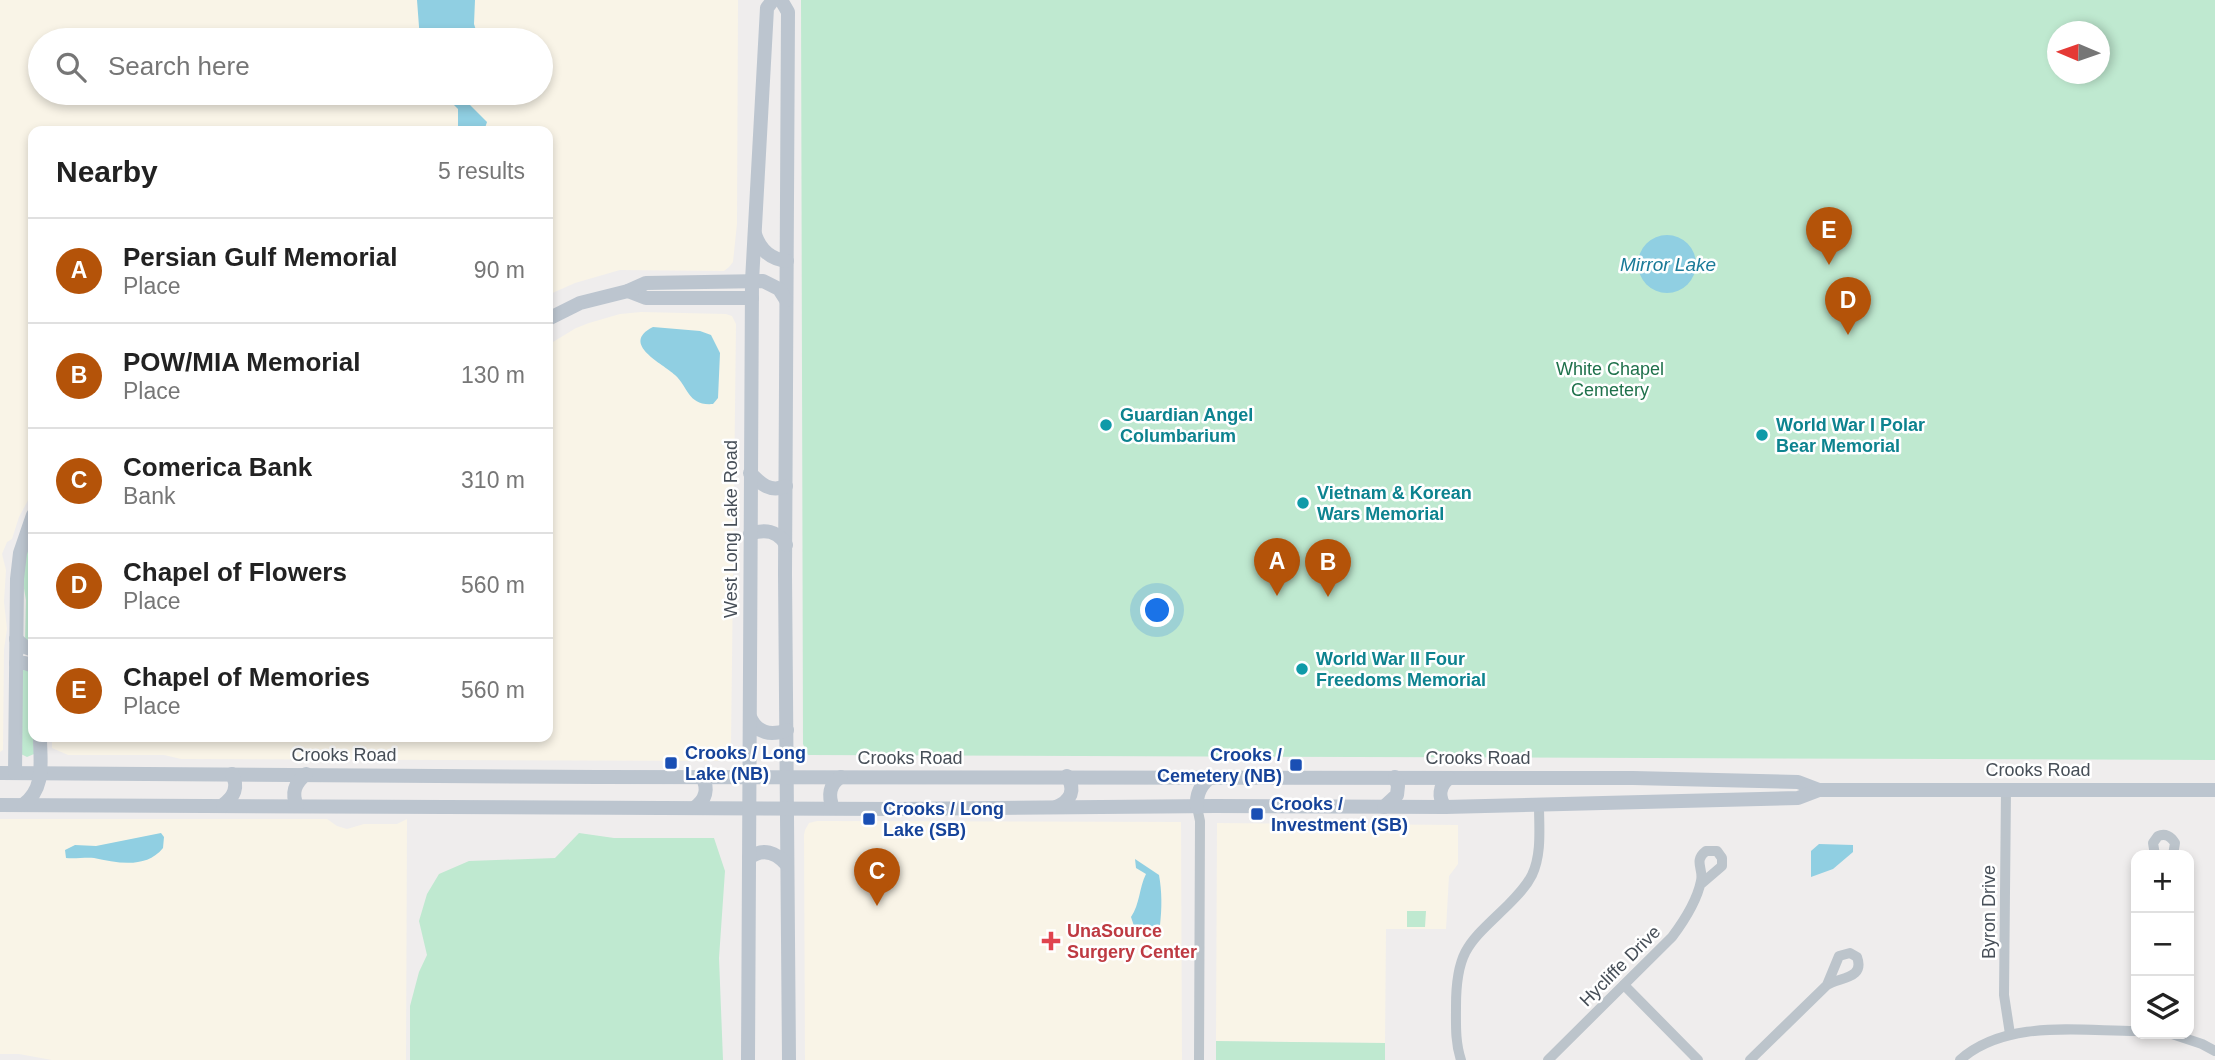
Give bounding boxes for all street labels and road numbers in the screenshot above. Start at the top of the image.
street label: West Long Lake Road [721,440,741,618]
street label: Crooks Road [291,745,397,765]
street label: Crooks Road [857,748,963,768]
street label: Crooks Road [1425,748,1531,768]
street label: Crooks Road [1985,760,2091,780]
street label: Byron Drive [1979,865,1999,959]
street label: Hycliffe Drive [1576,922,1664,1010]

